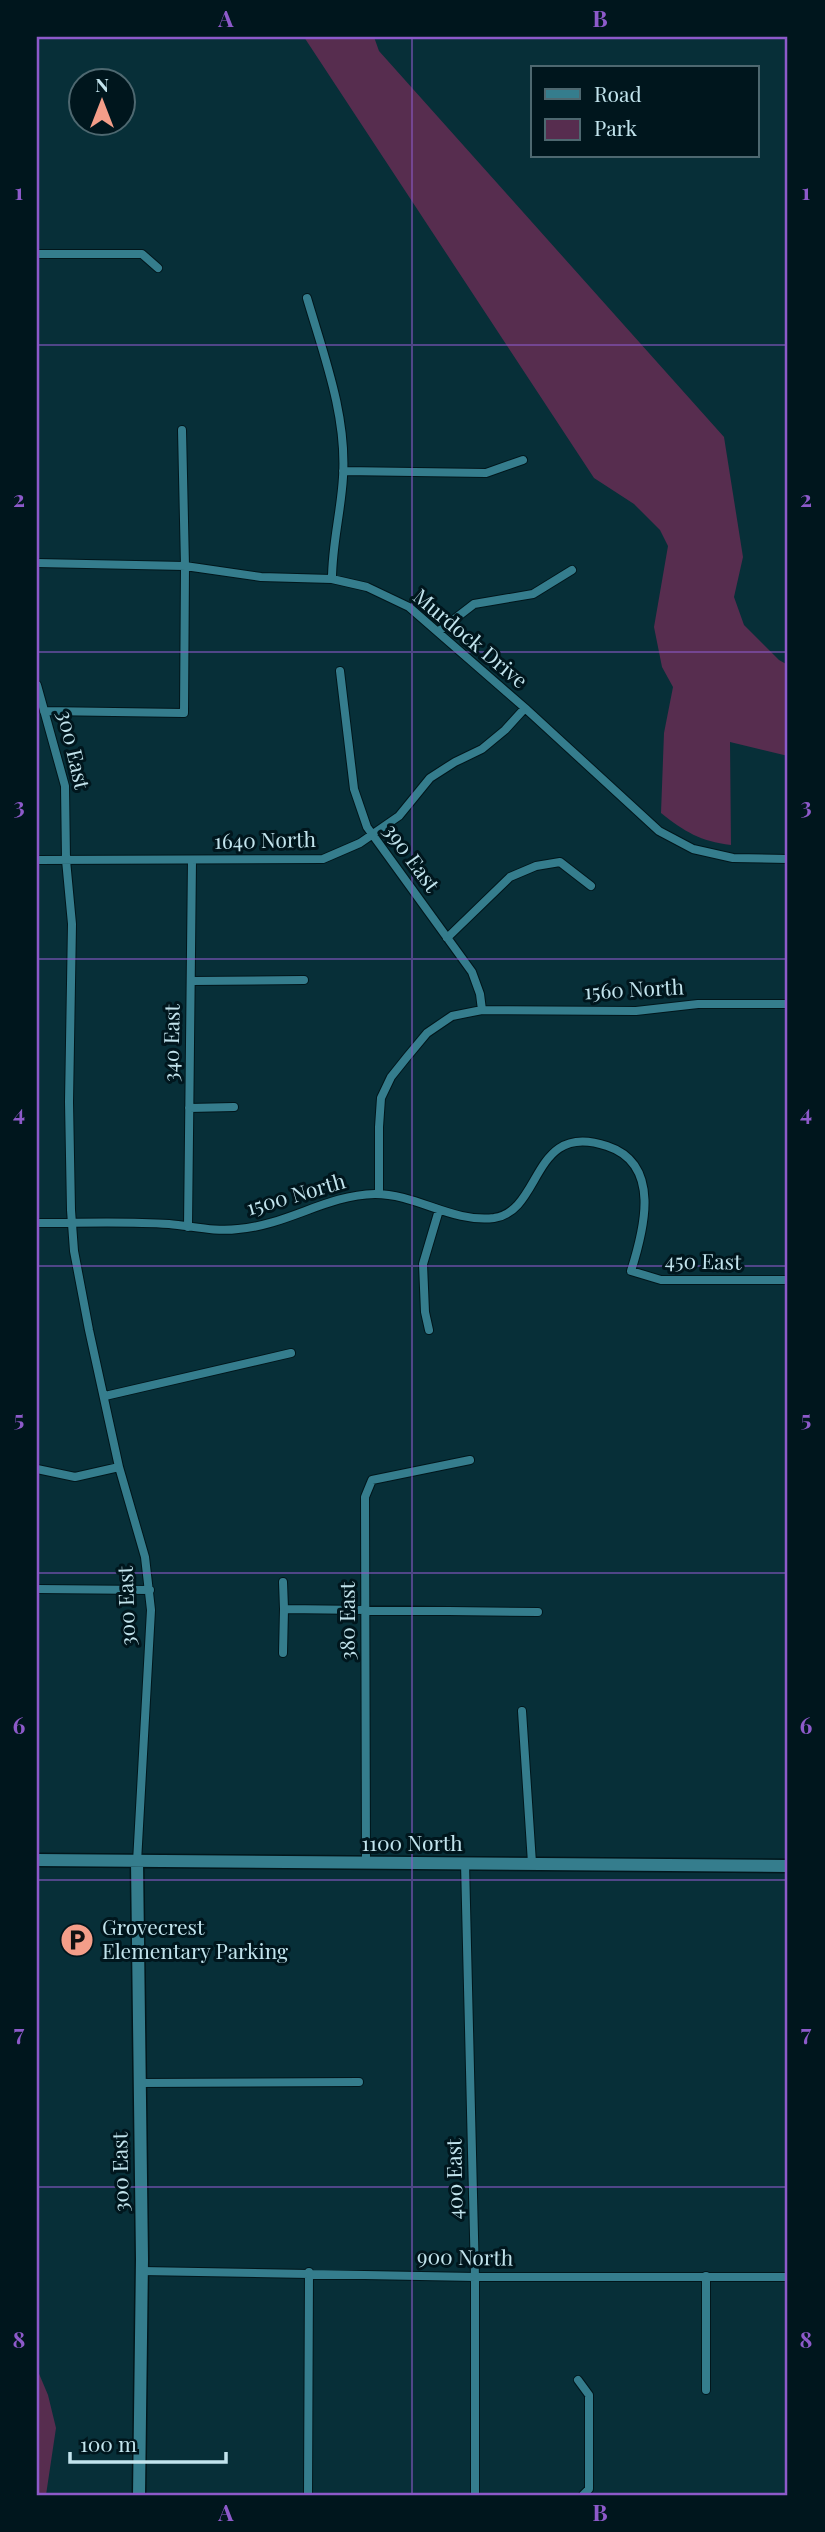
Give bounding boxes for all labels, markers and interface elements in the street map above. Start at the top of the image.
text: A [217,2,234,33]
text: B [592,2,608,33]
north arrow [66,66,136,136]
legend [531,66,758,158]
text: N [95,71,109,97]
text: Road [594,79,642,107]
text: Park [594,113,638,141]
text: 1 [15,175,24,206]
text: 1 [802,175,811,206]
text: 2 [13,482,25,513]
text: 2 [800,482,812,513]
street label: Murdock Drive [408,581,534,694]
street label: 300 East [52,707,98,792]
text: 3 [13,789,25,820]
text: 3 [800,789,812,820]
street label: 390 East [378,817,447,897]
street label: 1640 North [214,824,317,854]
street label: 1560 North [583,971,685,1005]
street label: 340 East [155,1003,185,1082]
text: 4 [13,1096,25,1127]
text: 4 [800,1096,812,1127]
street label: 1500 North [243,1165,349,1221]
street label: 450 East [664,1245,742,1275]
text: 5 [14,1402,24,1433]
text: 5 [801,1402,811,1433]
street label: 300 East [110,1565,140,1647]
street label: 380 East [332,1581,360,1660]
text: 6 [13,1709,26,1740]
text: 6 [800,1709,813,1740]
street label: 1100 North [361,1828,463,1856]
place label: Grovecrest Elementary Parking [102,1912,288,1964]
parking icon: Grovecrest Elementary Parking [58,1921,96,1959]
text: 7 [14,2016,25,2047]
text: 7 [801,2016,812,2047]
street label: 300 East [104,2131,134,2212]
street label: 400 East [438,2138,468,2220]
street label: 900 North [417,2241,514,2271]
text: 8 [13,2323,25,2354]
text: 8 [800,2323,812,2354]
scale bar [70,2420,226,2464]
text: 100 m [80,2429,137,2457]
text: A [217,2496,234,2527]
text: B [592,2496,608,2527]

